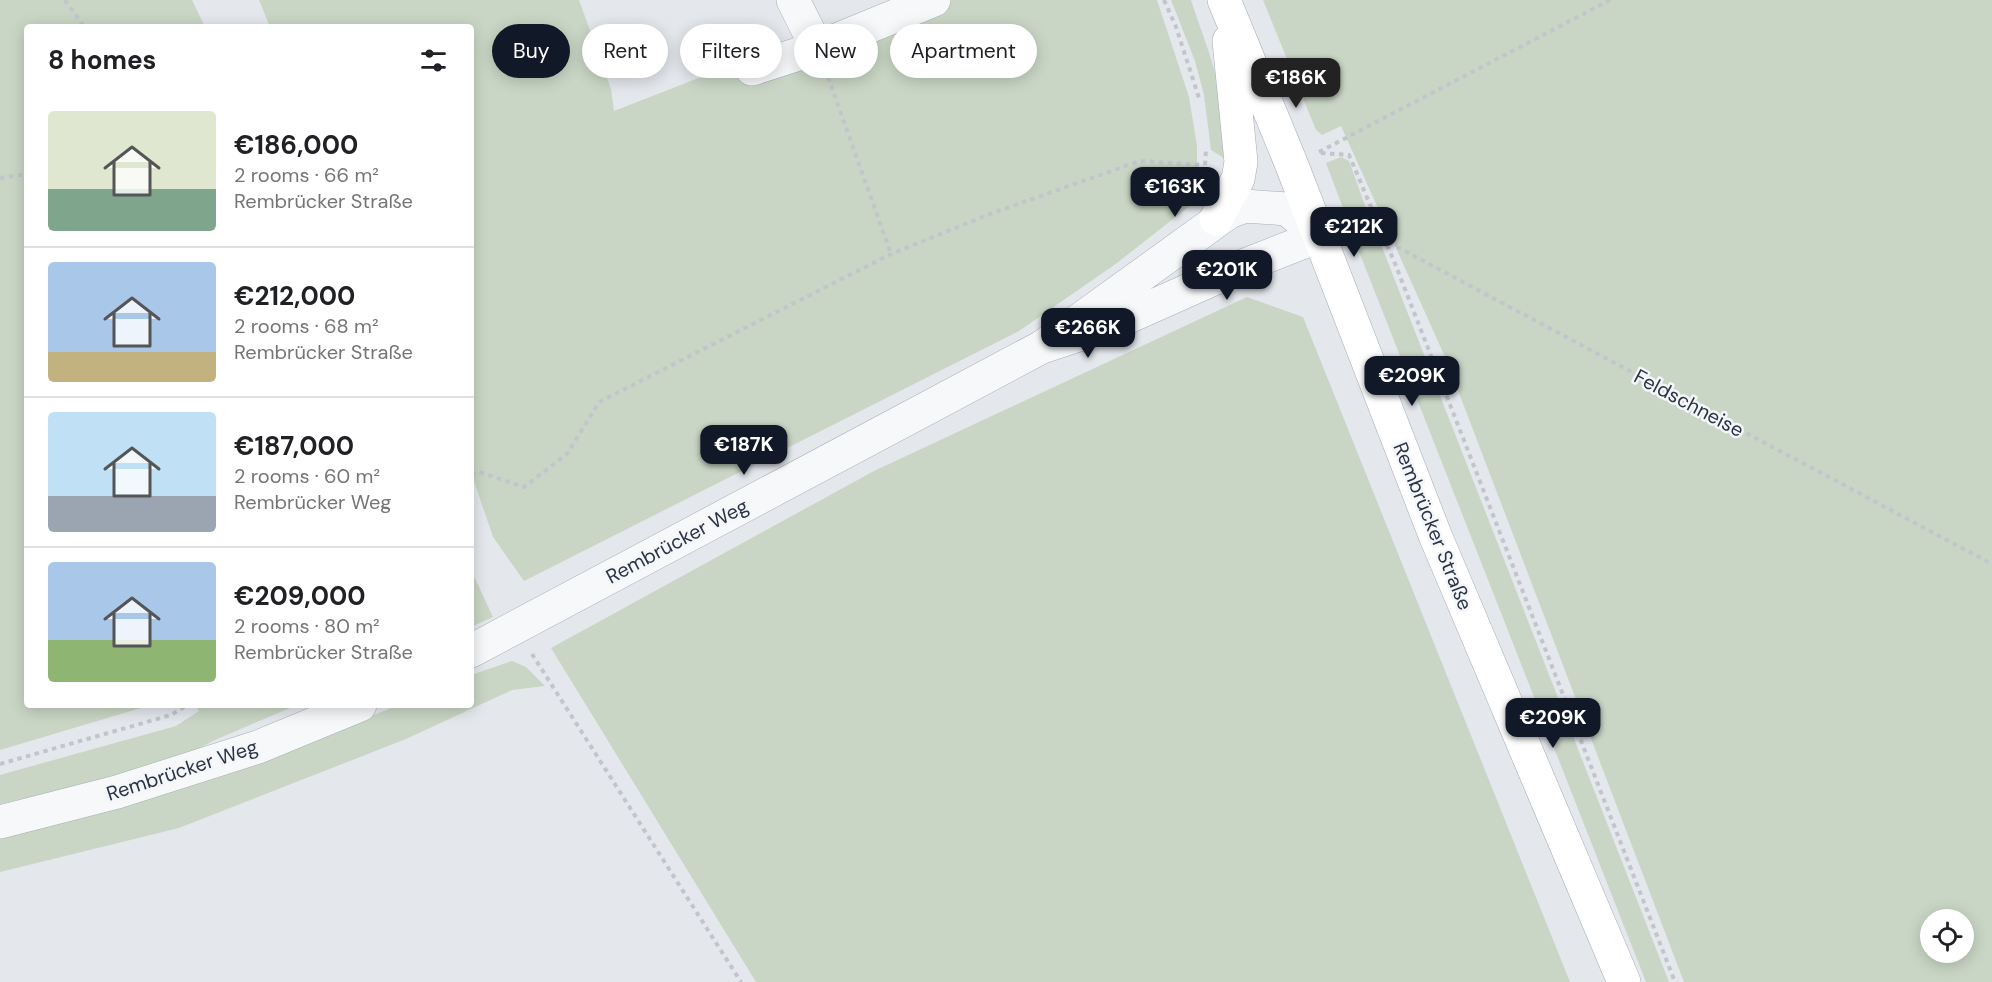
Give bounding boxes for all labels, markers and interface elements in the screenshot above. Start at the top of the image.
chip: Buy [492,24,570,78]
chip: Rent [582,24,668,78]
chip: Filters [680,24,782,78]
chip: New [794,24,878,78]
chip: Apartment [890,24,1037,78]
text: 8 homes [48,43,156,77]
icon: filters [417,44,450,77]
pin: €186K [1254,58,1338,109]
text: €186K [1265,64,1327,90]
text: €186,000 [234,128,358,162]
icon: home [96,135,168,207]
text: 2 rooms · 66 m² [234,162,379,188]
pin: €163K [1133,167,1217,218]
text: €163K [1145,173,1205,199]
text: Rembrücker Straße [234,188,413,214]
pin: €212K [1312,207,1396,258]
text: €212K [1324,213,1384,239]
pin: €201K [1185,250,1269,301]
text: €201K [1196,256,1258,282]
text: €212,000 [234,279,355,313]
icon: home [96,286,168,358]
pin: €266K [1046,308,1130,359]
text: 2 rooms · 68 m² [234,313,379,339]
text: €266K [1055,314,1121,340]
text: Rembrücker Straße [234,339,413,365]
pin: €209K [1370,356,1454,407]
text: €209K [1378,362,1446,388]
street label: Feldschneise [1630,363,1748,443]
pin: €187K [702,425,786,476]
text: €187,000 [234,429,354,463]
text: €187K [714,431,774,457]
icon: home [96,436,168,508]
street label: Rembrücker Straße [1387,438,1479,614]
text: 2 rooms · 60 m² [234,463,380,489]
text: Rembrücker Weg [234,489,392,515]
street label: Rembrücker Weg [601,493,753,589]
text: €209,000 [234,579,366,613]
icon: home [96,586,168,658]
text: 2 rooms · 80 m² [234,613,380,639]
text: Rembrücker Straße [234,639,413,665]
pin: €209K [1511,698,1595,749]
text: €209K [1519,704,1587,730]
street label: Rembrücker Weg [103,733,261,807]
map controls [1920,909,1974,963]
button: locate [1920,909,1974,963]

